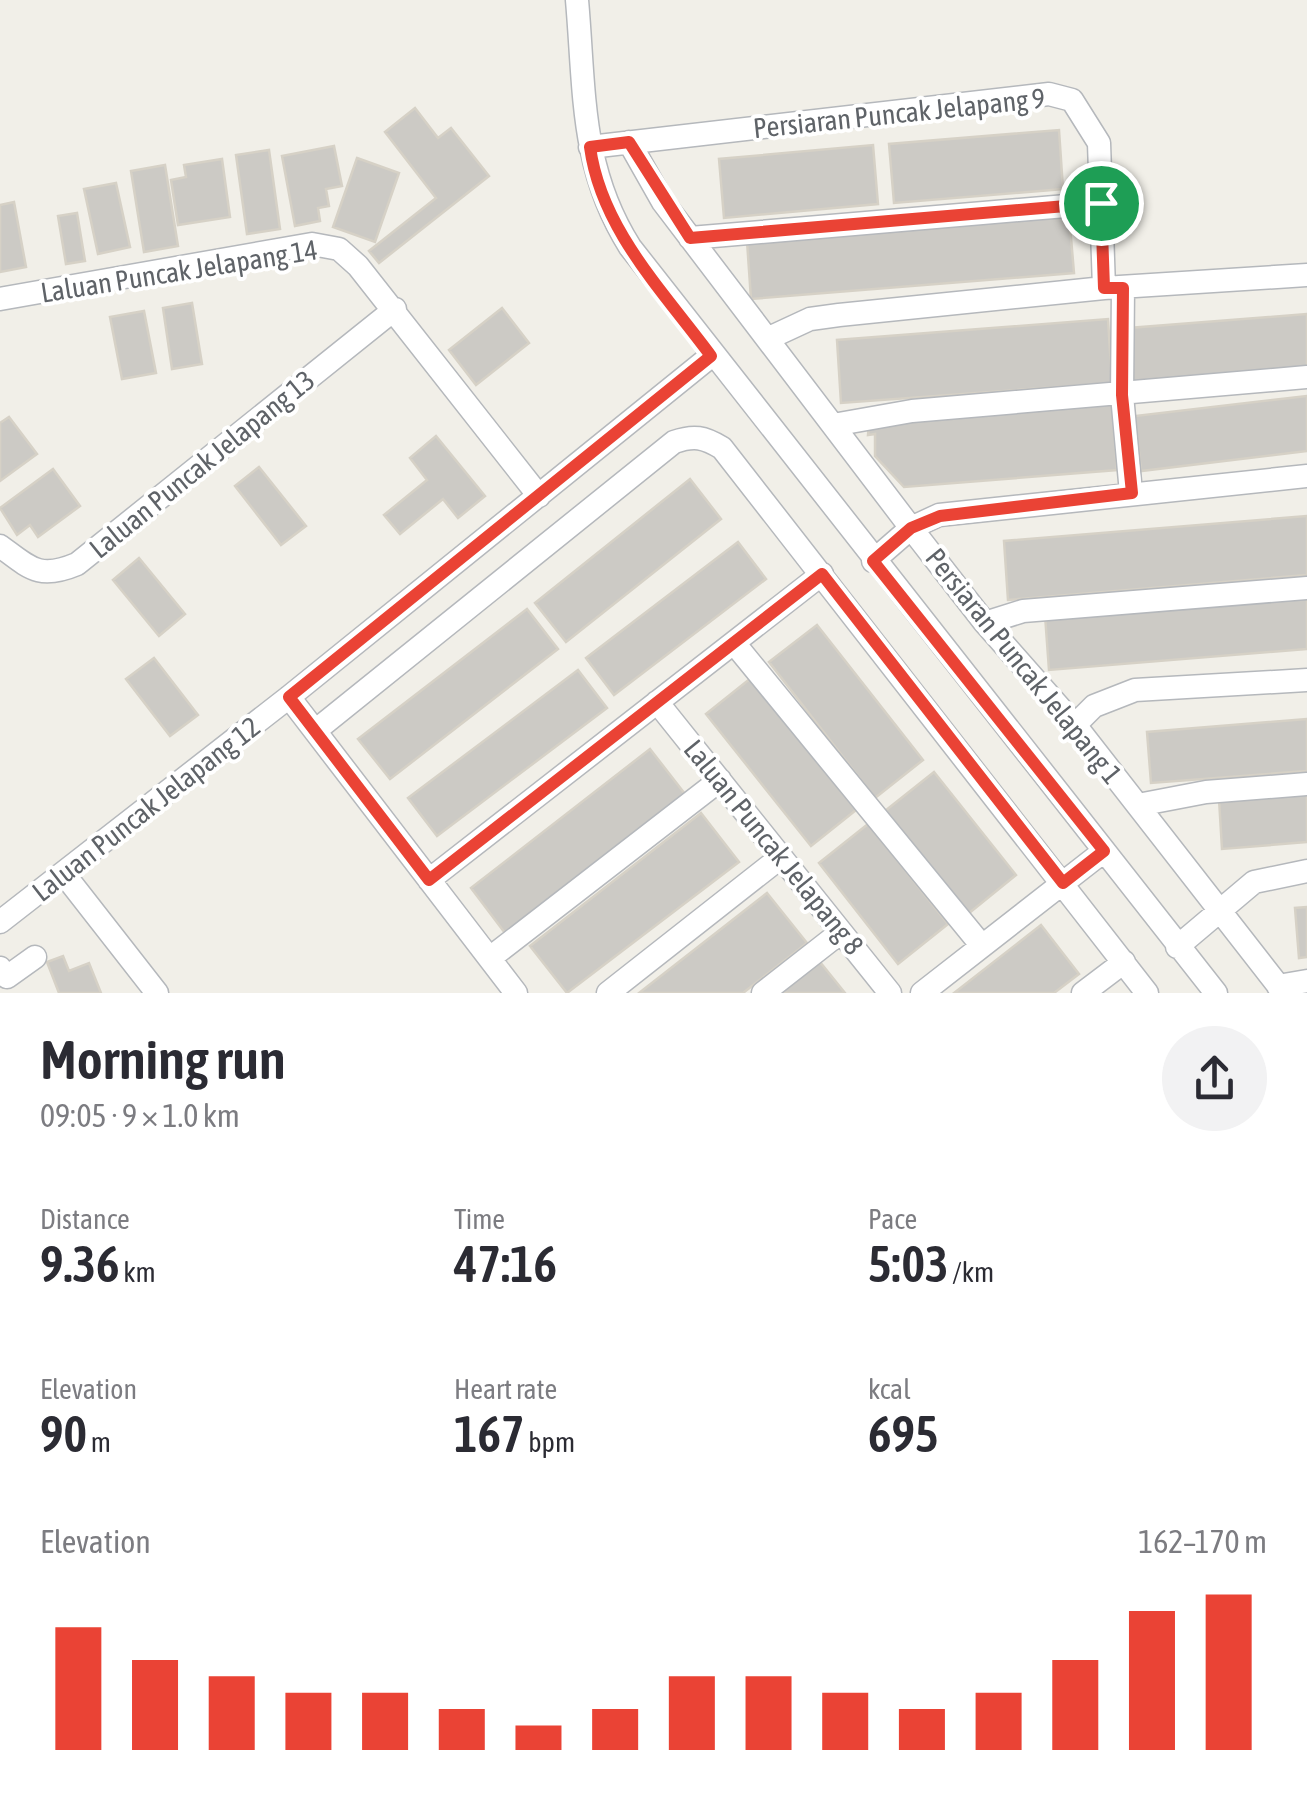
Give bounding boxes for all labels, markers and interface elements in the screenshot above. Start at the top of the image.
street label: Persiaran Puncak Jelapang 9 [751,82,1047,144]
pin [1059,161,1144,246]
icon: arrive [1074,176,1129,231]
street label: Laluan Puncak Jelapang 14 [38,233,320,309]
street label: Laluan Puncak Jelapang 13 [83,364,321,564]
street label: Persiaran Puncak Jelapang 1 [919,542,1129,790]
street label: Laluan Puncak Jelapang 12 [26,710,266,908]
street label: Laluan Puncak Jelapang 8 [678,733,870,961]
button: share [1162,1026,1267,1131]
text: Morning run [40,1028,286,1091]
text: 09:05 · 9 × 1.0 km [40,1097,240,1134]
text: Distance [40,1203,130,1235]
text: Time [454,1203,505,1235]
text: Pace [868,1203,917,1235]
text: 9.36 [40,1235,119,1293]
text: 47:16 [454,1235,557,1293]
text: 5:03 [868,1235,948,1293]
text: km [119,1256,156,1288]
text: /km [948,1256,994,1288]
text: Elevation [40,1373,137,1405]
text: Heart rate [454,1373,557,1405]
text: kcal [868,1373,911,1405]
text: 90 [40,1405,87,1463]
text: 167 [454,1405,525,1463]
text: 695 [868,1405,939,1463]
text: m [87,1426,111,1458]
text: bpm [525,1426,575,1458]
text: Elevation [40,1523,151,1560]
text: 162–170 m [1138,1523,1267,1560]

